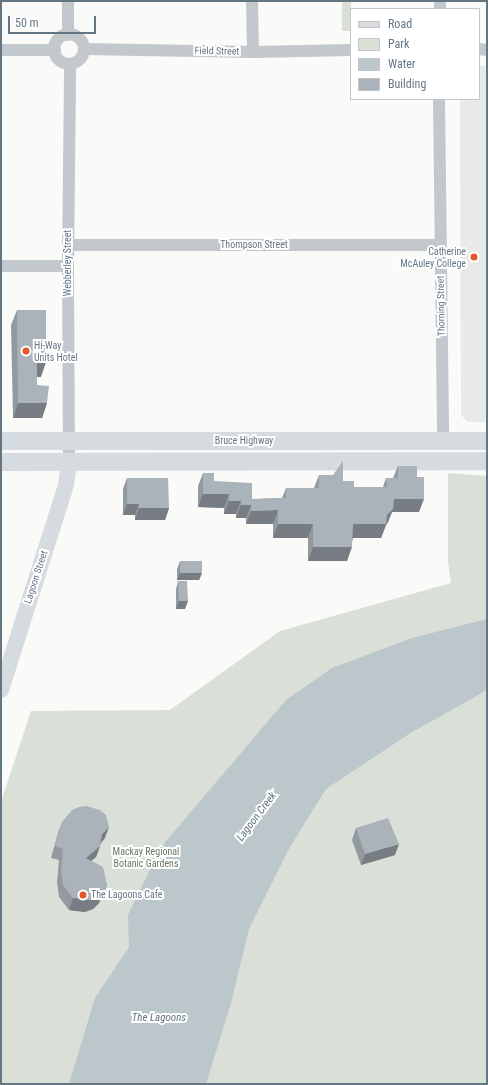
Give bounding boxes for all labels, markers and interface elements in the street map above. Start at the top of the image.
scale bar [10,8,98,34]
legend [350,8,480,100]
text: 50 m [15,16,39,30]
text: Road [388,17,412,31]
text: Park [388,37,409,51]
street label: Field Street [195,45,239,57]
text: Water [388,57,416,71]
text: Building [388,77,426,91]
street label: Webberley Street [62,230,74,296]
street label: Thompson Street [220,239,288,251]
place label: Catherine McAuley College [400,245,466,268]
marker: Catherine McAuley College [469,252,479,262]
street label: Thorning Street [434,276,448,336]
place label: Hi-Way Units Hotel [34,339,78,362]
marker: Hi-Way Units Hotel [21,346,31,356]
street label: Bruce Highway [215,435,273,447]
street label: Lagoon Street [22,549,50,605]
water label: Lagoon Creek [234,790,280,844]
park label: Mackay Regional Botanic Gardens [113,845,179,868]
place label: The Lagoons Cafe [91,889,162,901]
marker: The Lagoons Cafe [78,890,88,900]
water label: The Lagoons [132,1011,186,1025]

